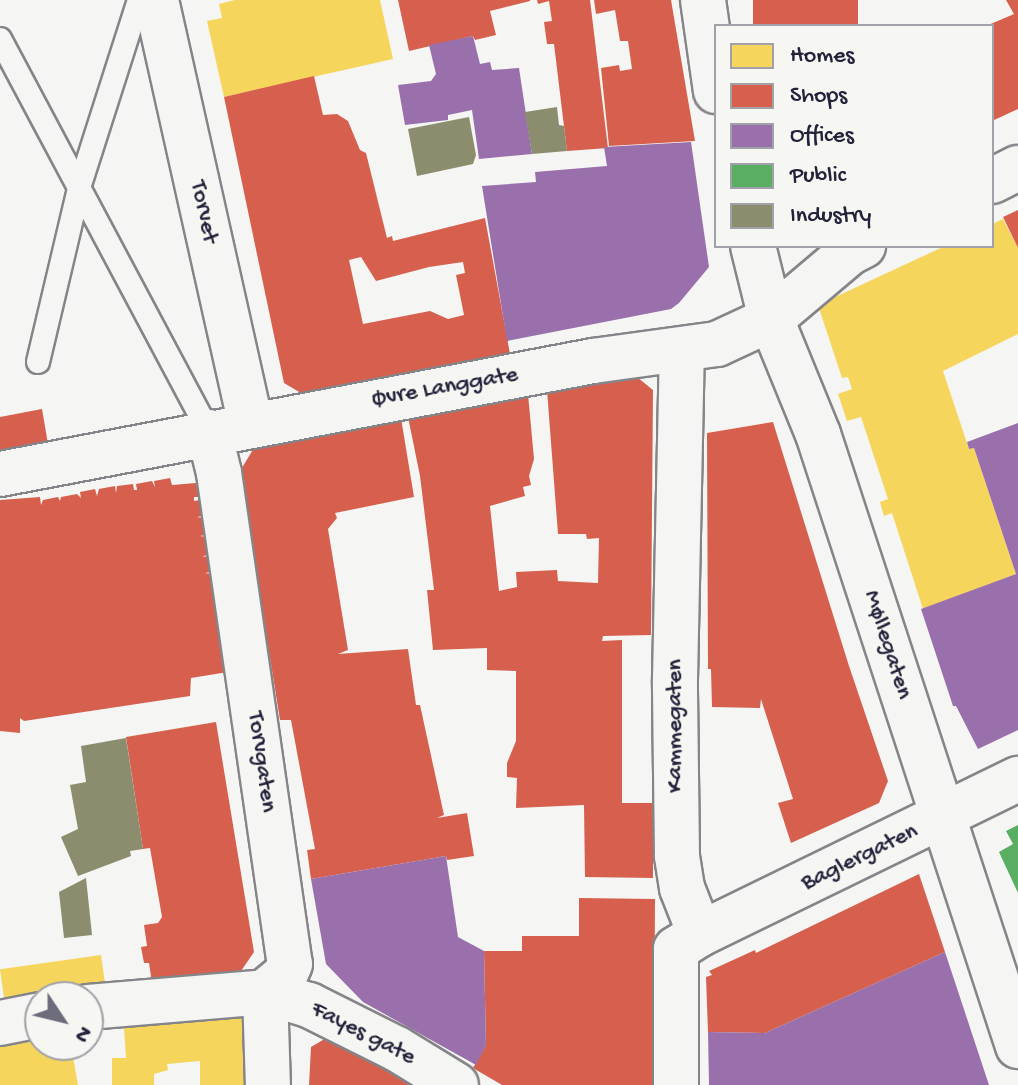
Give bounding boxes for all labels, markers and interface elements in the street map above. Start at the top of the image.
legend [714,24,994,248]
text: Homes [790,42,854,71]
text: Shops [790,82,847,111]
text: Offices [790,122,854,151]
text: Public [790,162,846,191]
street label: Torvet [182,178,224,246]
text: Industry [790,202,871,231]
street label: Øvre Langgate [370,361,520,415]
street label: Møllegaten [856,587,918,703]
street label: Kammegaten [662,659,690,793]
street label: Torvgaten [240,710,282,814]
street label: Baglergaten [797,817,923,899]
north arrow [24,981,104,1061]
street label: Fayes gate [306,995,420,1073]
text: N [67,1020,97,1047]

